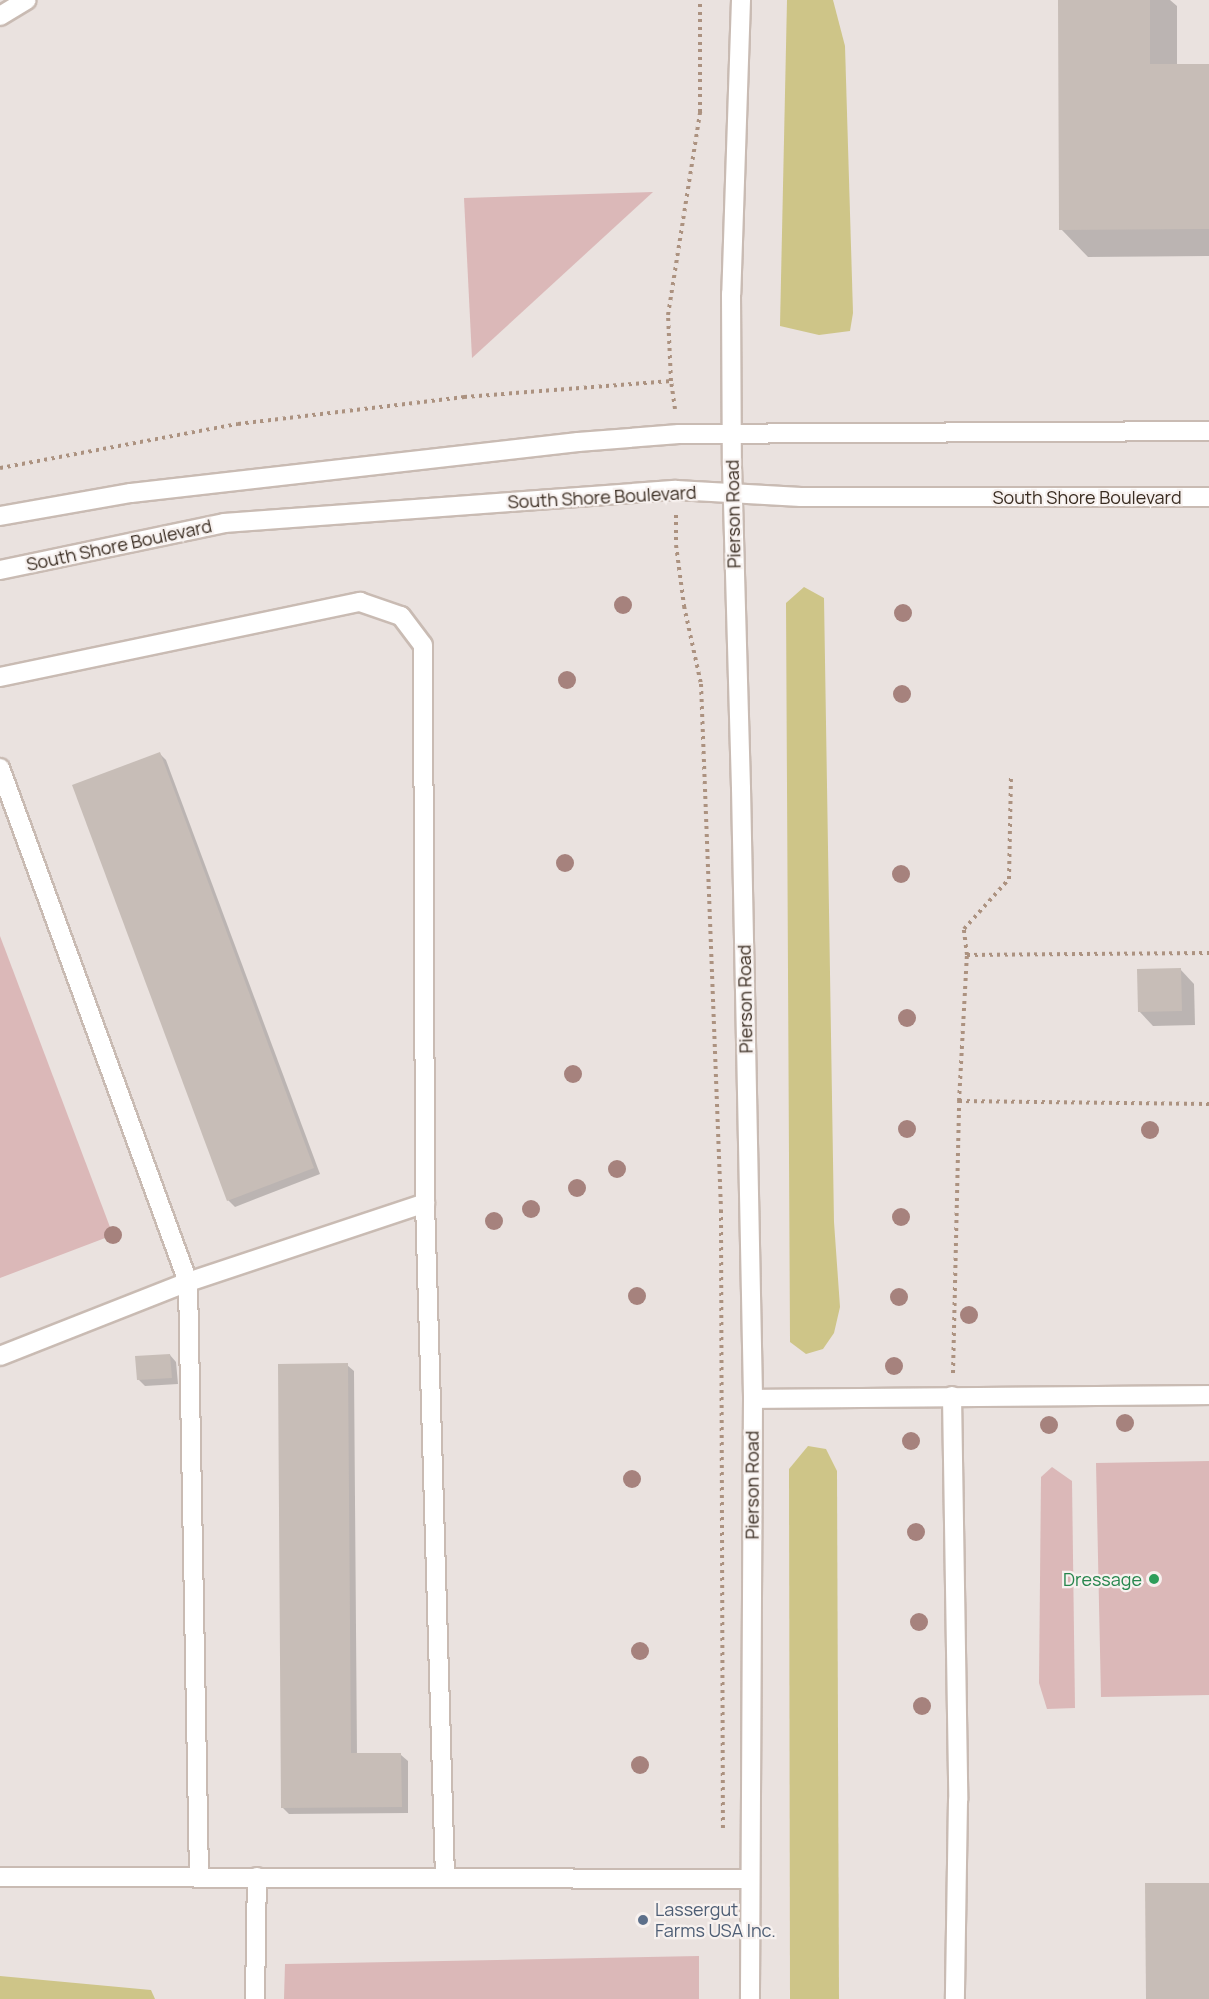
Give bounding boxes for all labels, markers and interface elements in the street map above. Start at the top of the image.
street label: Pierson Road [721,459,745,569]
street label: South Shore Boulevard [507,481,697,513]
street label: South Shore Boulevard [992,486,1182,508]
street label: South Shore Boulevard [24,515,214,575]
street label: Pierson Road [733,944,757,1054]
street label: Pierson Road [741,1431,763,1539]
place label: Dressage [1063,1568,1142,1590]
marker: Dressage [1147,1572,1161,1586]
place label: Lassergut Farms USA Inc. [655,1899,776,1942]
marker: Lassergut Farms USA Inc. [636,1913,650,1927]

